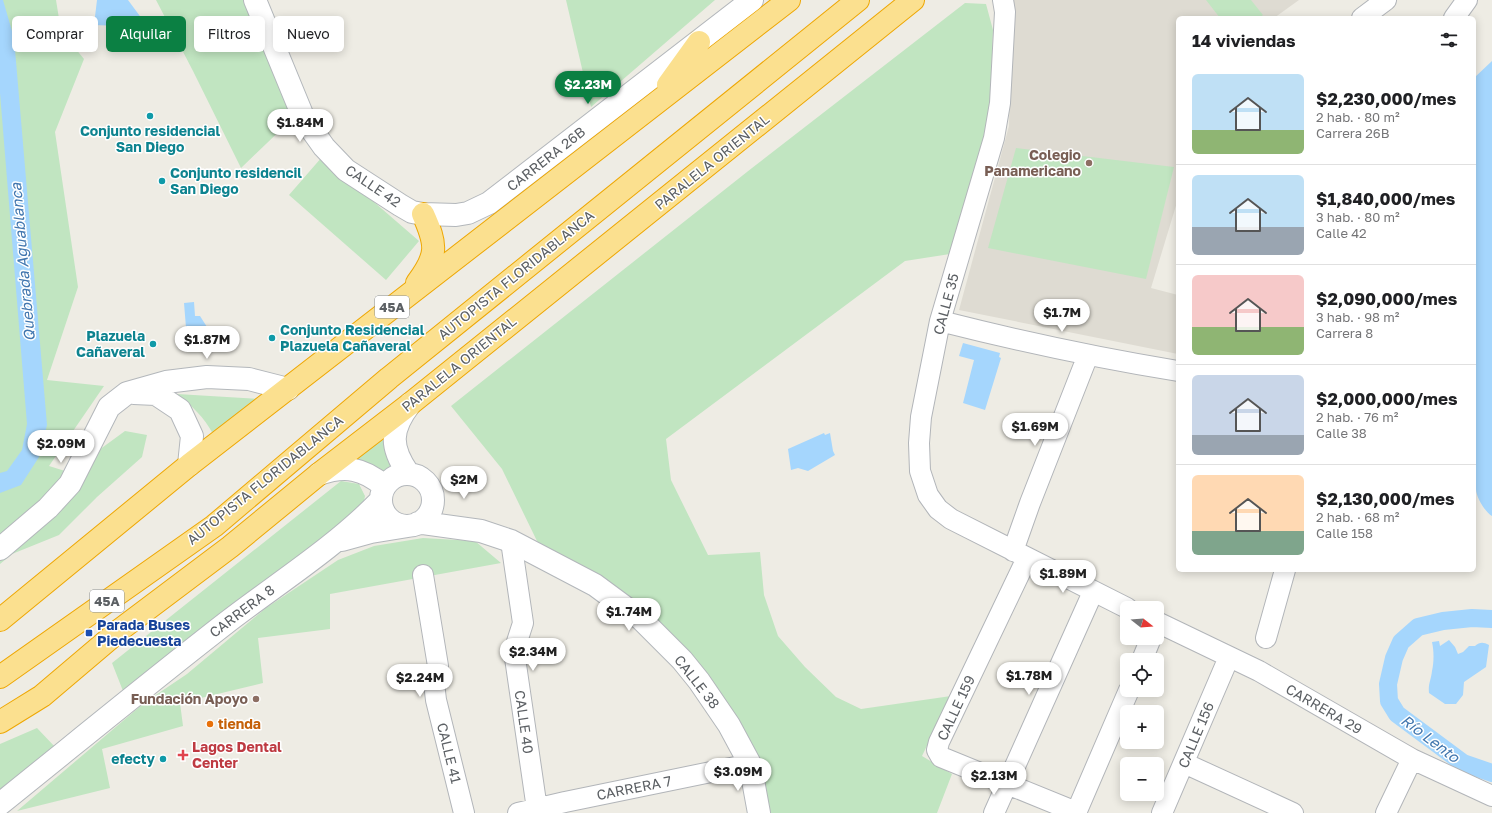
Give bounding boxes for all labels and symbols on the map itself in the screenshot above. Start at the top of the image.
pin: $2.23M [555,71,621,105]
pin: $1.84M [267,109,333,143]
street label: PARALELA ORIENTAL [651,110,772,213]
marker: Conjunto residencial San Diego [145,111,155,121]
place label: Conjunto residencial San Diego [80,122,220,155]
street label: CARRERA 26B [503,123,588,194]
place label: Colegio Panamericano [984,146,1081,179]
marker: Colegio Panamericano [1084,158,1094,168]
street label: CALLE 42 [342,161,404,210]
place label: Conjunto residencil San Diego [170,164,302,197]
marker: Conjunto residencil San Diego [157,176,167,186]
water label: Quebrada Aguablanca [6,182,39,342]
street label: AUTOPISTA FLORIDABLANCA [434,206,598,343]
street label: CALLE 35 [929,271,962,336]
road number: 45A [375,296,409,318]
pin: $1.7M [1034,299,1090,333]
street label: PARALELA ORIENTAL [398,312,519,415]
place label: Conjunto Residencial Plazuela Cañaveral [280,321,425,354]
pin: $1.87M [174,326,240,360]
place label: Plazuela Cañaveral [76,327,145,360]
marker: Conjunto Residencial Plazuela Cañaveral [267,333,277,343]
marker: Plazuela Cañaveral [148,339,158,349]
street label: AUTOPISTA FLORIDABLANCA [183,411,347,548]
pin: $1.69M [1002,413,1068,447]
pin: $2.09M [28,430,94,464]
pin: $2M [445,466,483,500]
pin: $1.89M [1030,560,1096,594]
street label: CARRERA 8 [206,581,278,641]
road number: 45A [90,590,124,612]
pin: $1.74M [596,598,662,632]
north arrow [1120,601,1164,645]
place label: Parada Buses Piedecuesta [97,616,190,649]
marker: Parada Buses Piedecuesta [84,628,94,638]
pin: $2.34M [500,638,566,672]
street label: CALLE 38 [671,651,724,712]
pin: $1.78M [996,662,1062,696]
pin: $2.24M [387,664,453,698]
street label: CALLE 159 [933,672,978,743]
street label: CARRERA 29 [1283,680,1365,737]
street label: CALLE 40 [512,689,537,755]
place label: Fundación Apoyo [131,690,248,707]
marker: Fundación Apoyo [251,694,261,704]
street label: CALLE 156 [1174,699,1217,770]
water label: Río Lento [1398,711,1464,766]
place label: tienda [218,715,261,732]
marker: tienda [205,719,215,729]
street label: CALLE 41 [434,721,465,785]
place label: Lagos Dental Center [192,738,282,771]
marker: Lagos Dental Center [177,749,189,761]
place label: efecty [111,750,156,767]
marker: efecty [158,754,168,764]
pin: $3.09M [705,758,771,792]
pin: $2.13M [961,762,1027,796]
street label: CARRERA 7 [595,772,673,803]

